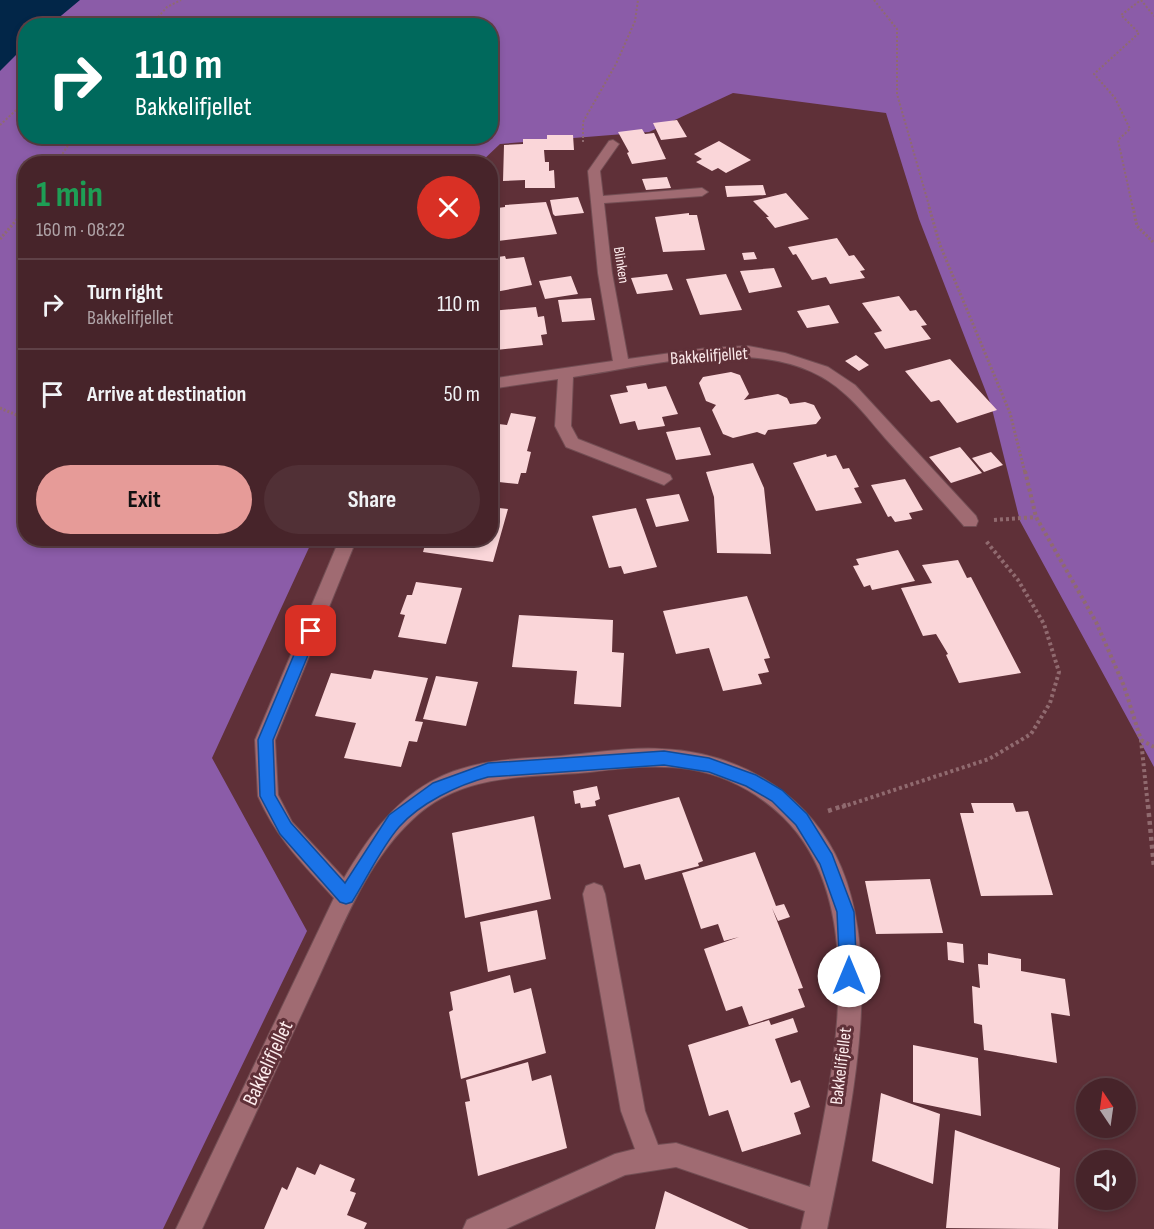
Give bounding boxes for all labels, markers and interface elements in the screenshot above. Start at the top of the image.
text: 110 m [135,40,222,91]
icon: right [36,42,114,120]
text: Bakkelifjellet [135,91,252,123]
text: 1 min [36,174,103,217]
button: close [417,176,480,239]
text: 160 m · 08:22 [36,218,125,242]
street label: Blinken [609,245,633,285]
text: Turn right [87,279,163,306]
icon: right [36,288,69,321]
text: 110 m [437,291,480,318]
text: Bakkelifjellet [87,306,173,330]
street label: Bakkelifjellet [669,343,749,369]
icon: arrive [36,378,69,411]
text: Arrive at destination [87,381,246,408]
text: 50 m [444,381,480,408]
button: Exit [36,465,252,534]
button: Share [264,465,480,534]
pin [285,605,336,656]
icon: arrive [294,614,327,647]
position arrow [817,944,881,1008]
street label: Bakkelifjellet [237,1017,299,1109]
street label: Bakkelifjellet [826,1026,856,1106]
north arrow [1076,1078,1136,1138]
map controls [1076,1078,1136,1210]
button: sound [1076,1150,1136,1210]

